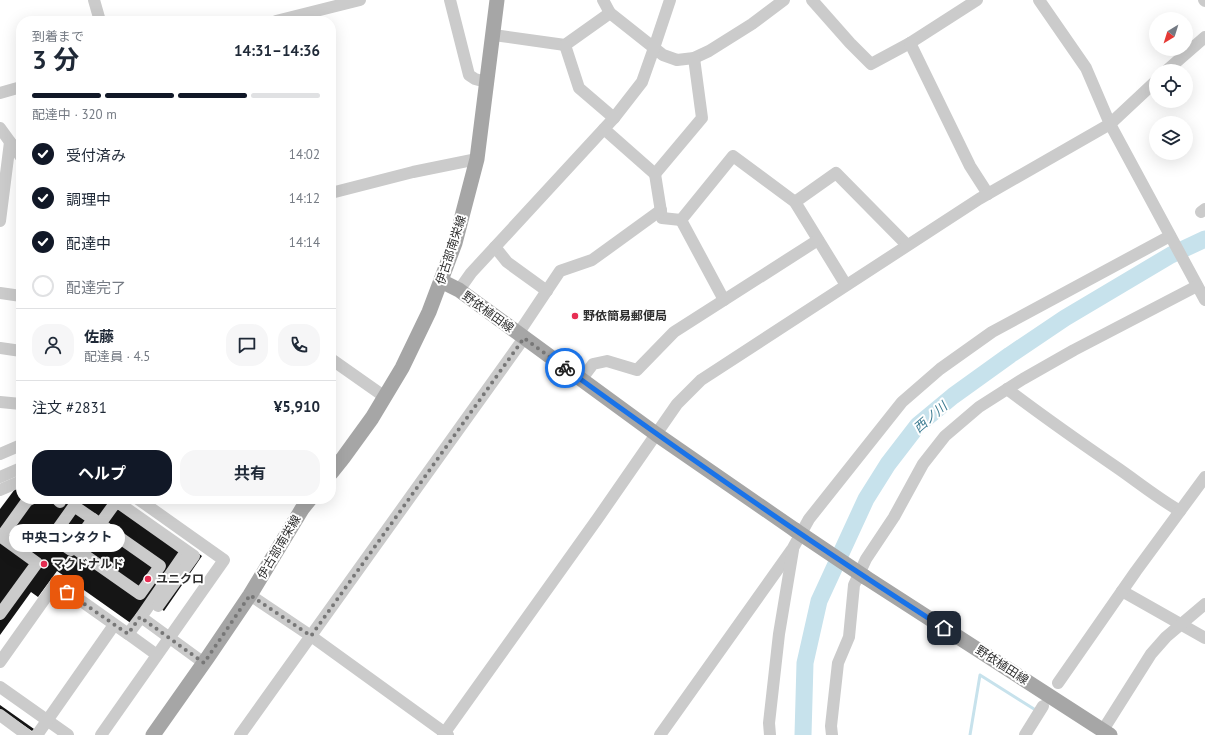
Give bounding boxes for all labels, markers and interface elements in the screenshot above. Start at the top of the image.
north arrow [1149,12,1193,56]
map controls [1149,12,1193,160]
text: 到着まで [32,28,84,45]
text: 14:31–14:36 [234,41,320,60]
text: 3 分 [32,43,79,76]
button: locate [1149,64,1193,108]
text: 配達中 · 320 m [32,106,117,123]
button: layers [1149,116,1193,160]
icon: check [32,143,54,165]
text: 受付済み [66,146,126,165]
text: 14:02 [289,146,320,163]
icon: check [32,187,54,209]
text: 調理中 [66,190,111,209]
text: 14:12 [289,190,320,207]
street label: 伊古部南栄線 [432,213,469,286]
icon: check [32,231,54,253]
text: 配達中 [66,234,111,253]
text: 14:14 [289,234,320,251]
text: 配達完了 [66,278,126,297]
street label: 野依植田線 [460,288,517,335]
place label: 野依簡易郵便局 [583,308,667,323]
marker: 野依簡易郵便局 [570,311,580,321]
button: person [32,324,74,366]
button: chat [226,324,268,366]
button: phone [278,324,320,366]
text: 佐藤 [84,327,114,346]
text: 配達員 · 4.5 [84,348,150,365]
courier [545,348,585,388]
icon: bike [554,357,576,379]
text: ¥5,910 [274,397,320,416]
water label: 西ノ川 [910,397,952,437]
text: 注文 #2831 [32,398,107,417]
button: ヘルプ [32,450,172,496]
button: 共有 [180,450,320,496]
street label: 伊古部南栄線 [254,512,304,581]
callout: 中央コンタクト [9,524,125,552]
text: 中央コンタクト [21,529,113,546]
place label: マクドナルド [52,556,124,571]
marker: マクドナルド [39,559,49,569]
place label: ユニクロ [156,571,204,586]
marker: ユニクロ [143,574,153,584]
pin [50,575,84,609]
icon: bag [56,581,78,603]
pin [927,611,961,645]
icon: home [933,617,955,639]
street label: 野依植田線 [973,642,1032,687]

